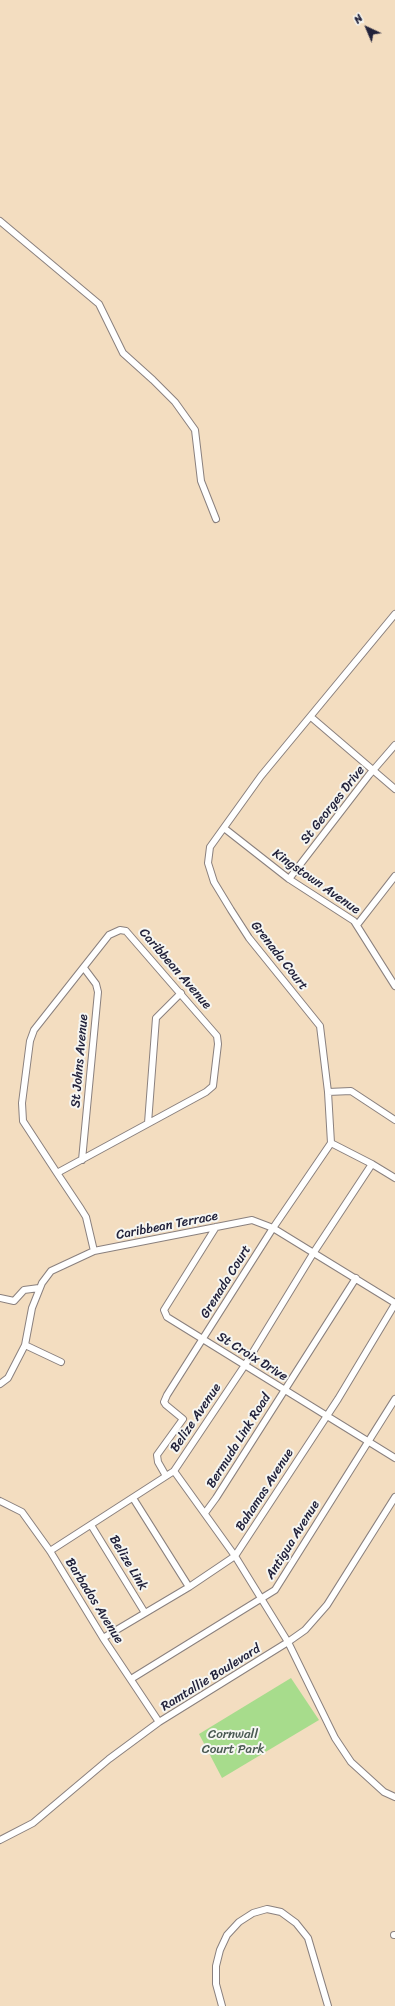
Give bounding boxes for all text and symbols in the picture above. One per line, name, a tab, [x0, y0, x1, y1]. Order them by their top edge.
north arrow	[347, 8, 387, 48]
text: N	[349, 10, 368, 28]
street label: St Georges Drive	[298, 763, 368, 847]
street label: Kingstown Avenue	[269, 846, 363, 918]
street label: Grenada Court	[247, 918, 311, 994]
street label: Caribbean Avenue	[136, 925, 214, 1013]
street label: St Johns Avenue	[68, 1014, 92, 1108]
street label: Caribbean Terrace	[115, 1208, 219, 1244]
street label: Grenada Court	[197, 1243, 255, 1321]
street label: St Croix Drive	[214, 1329, 290, 1385]
street label: Belize Avenue	[167, 1381, 225, 1455]
street label: Bermuda Link Road	[204, 1391, 274, 1491]
street label: Bahamas Avenue	[233, 1446, 297, 1534]
street label: Antigua Avenue	[263, 1498, 323, 1582]
street label: Belize Link	[105, 1533, 151, 1593]
street label: Barbados Avenue	[62, 1555, 126, 1647]
street label: Ramtallie Boulevard	[158, 1641, 264, 1715]
park label: Cornwall Court Park	[202, 1727, 264, 1758]

